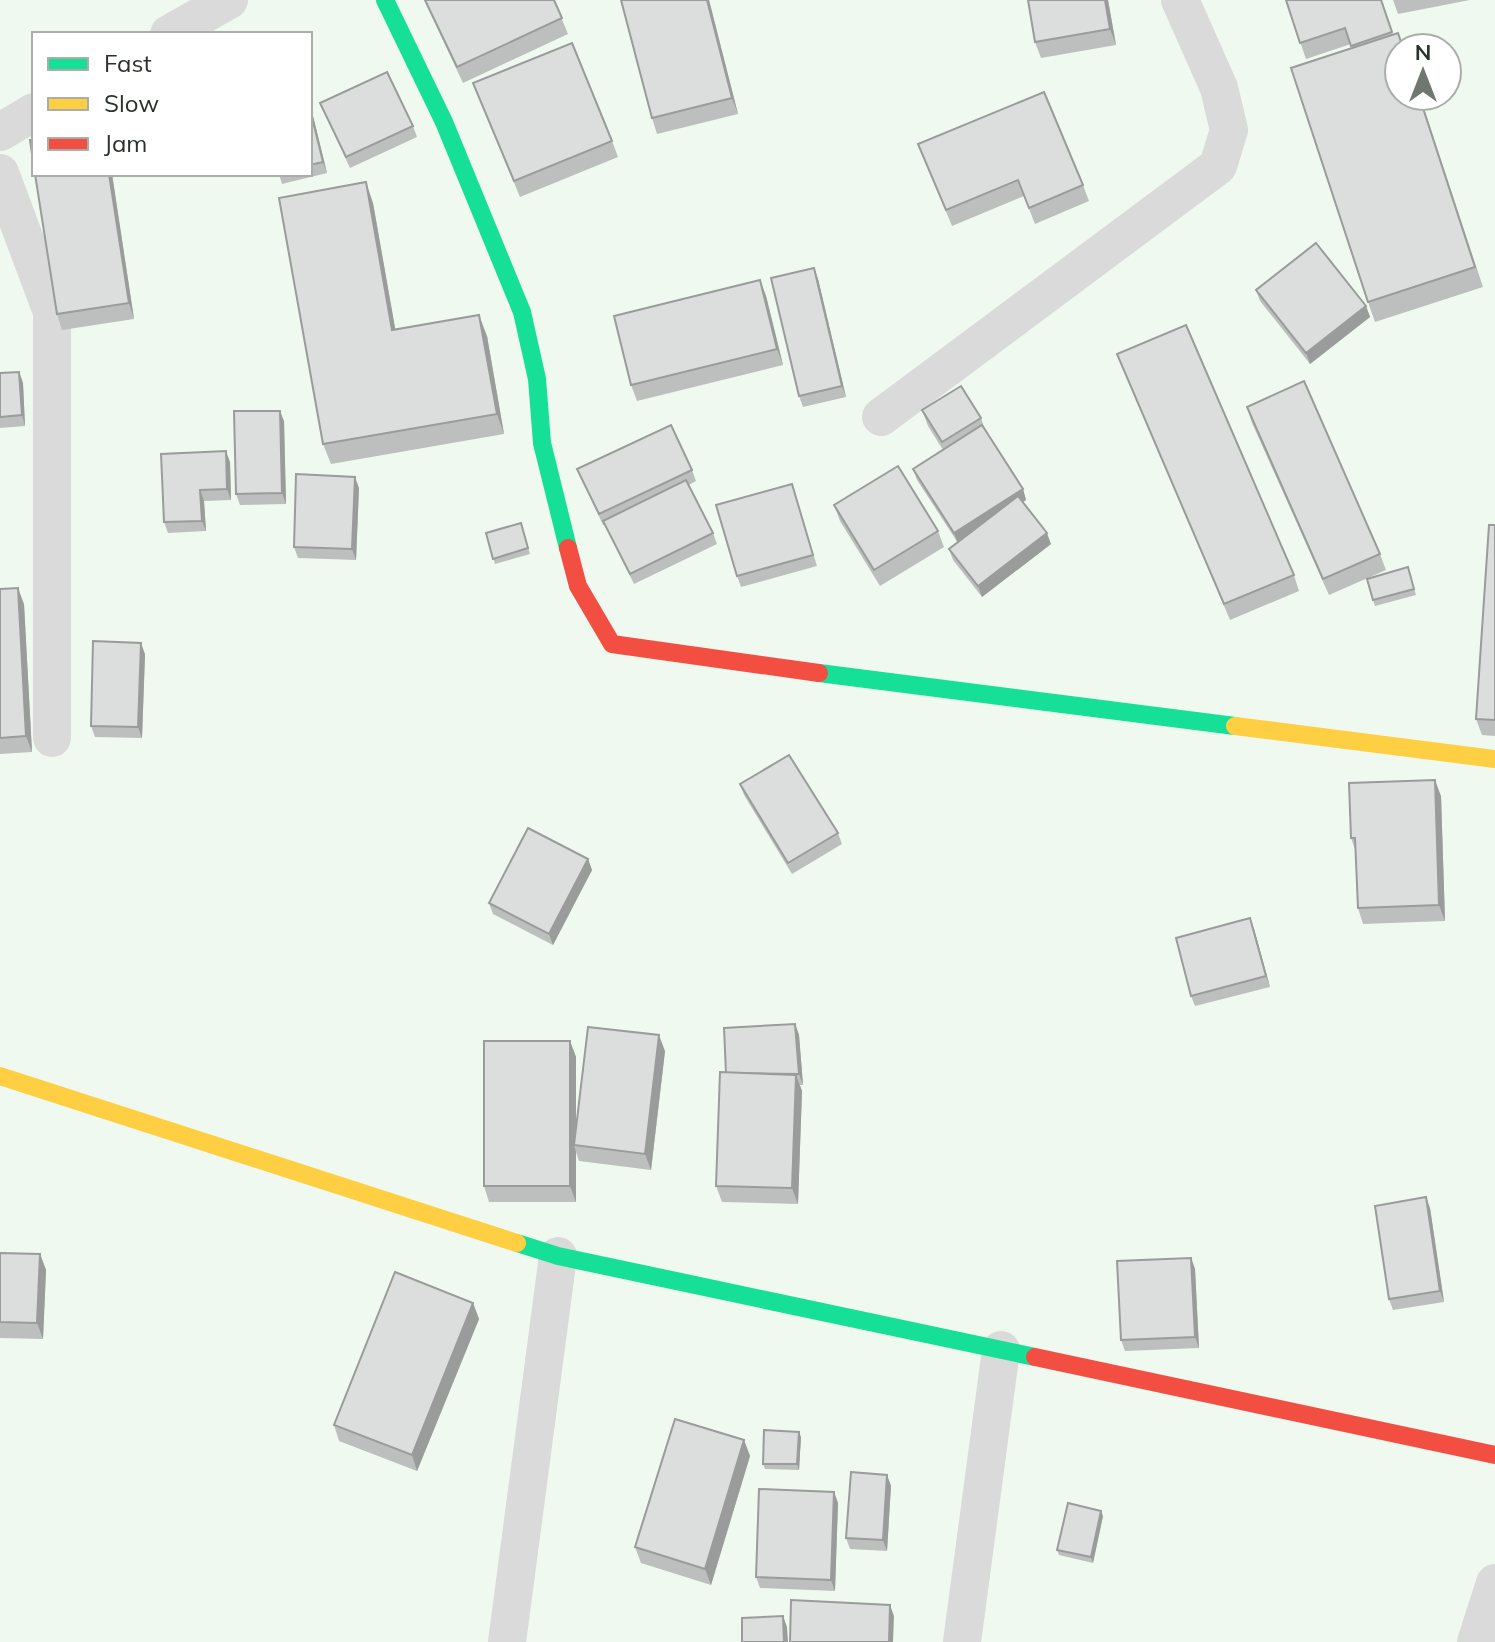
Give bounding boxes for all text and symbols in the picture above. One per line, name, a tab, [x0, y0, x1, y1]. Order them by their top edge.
legend	[32, 32, 312, 176]
north arrow	[1383, 32, 1463, 112]
text: N	[1415, 38, 1431, 66]
text: Fast	[104, 48, 152, 78]
text: Slow	[104, 88, 159, 118]
text: Jam	[104, 128, 147, 158]

